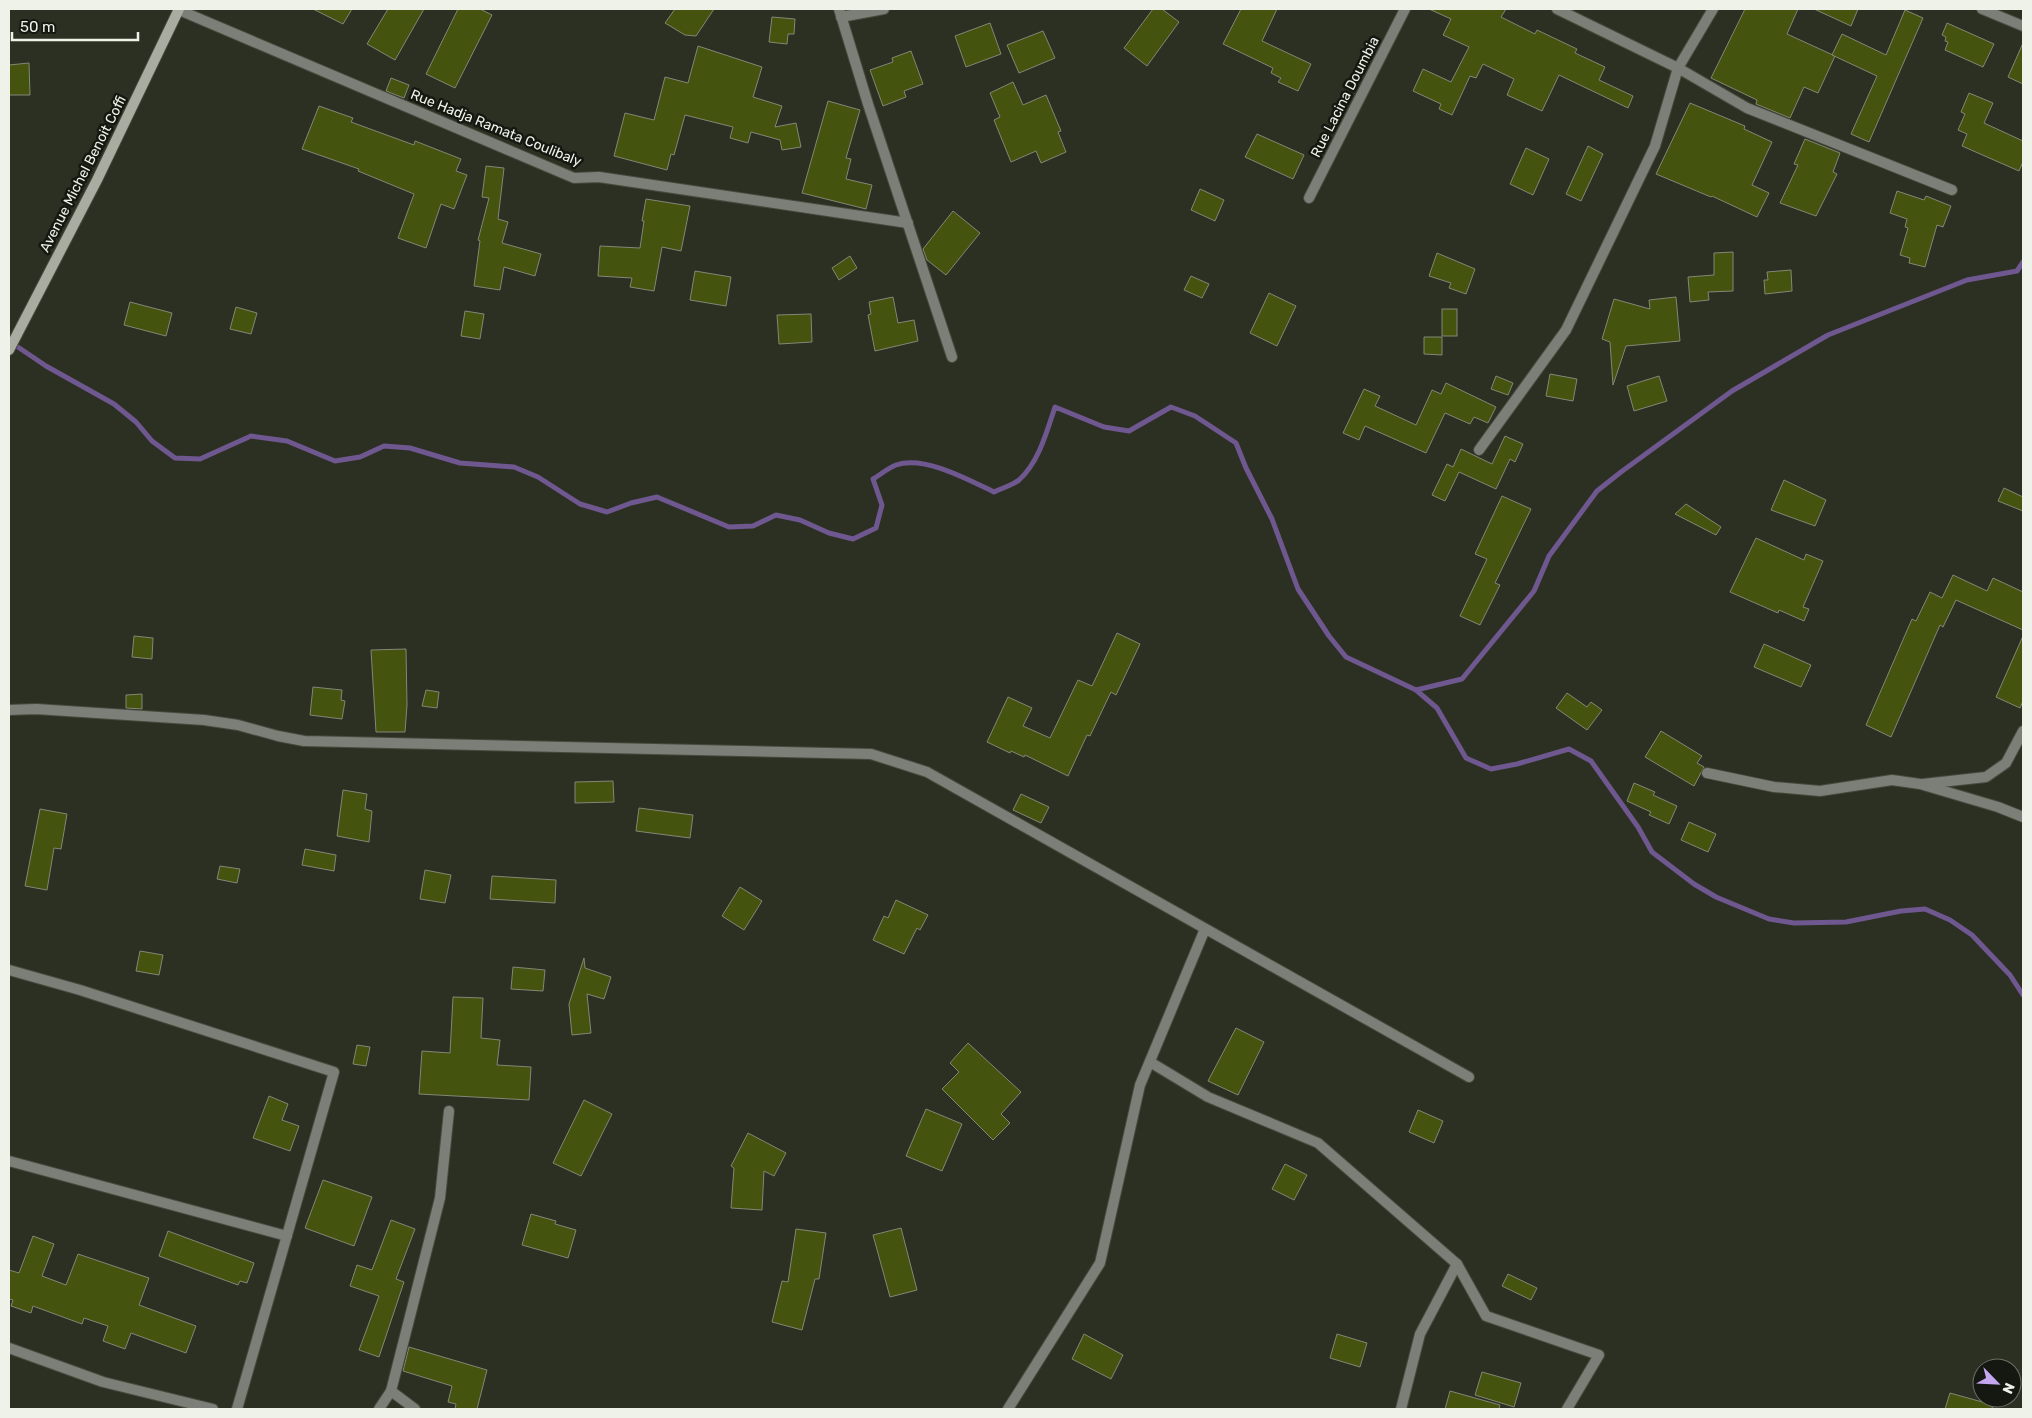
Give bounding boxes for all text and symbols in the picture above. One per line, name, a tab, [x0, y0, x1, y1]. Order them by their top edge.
scale bar	[12, 10, 139, 42]
text: 50 m	[20, 18, 55, 36]
street label: Rue Lacina Doumbia	[1307, 34, 1383, 160]
street label: Rue Hadja Ramata Coulibaly	[408, 86, 584, 170]
street label: Avenue Michel Benoit Coffi	[36, 93, 130, 255]
north arrow	[1972, 1358, 2022, 1408]
text: N	[1999, 1380, 2018, 1396]

